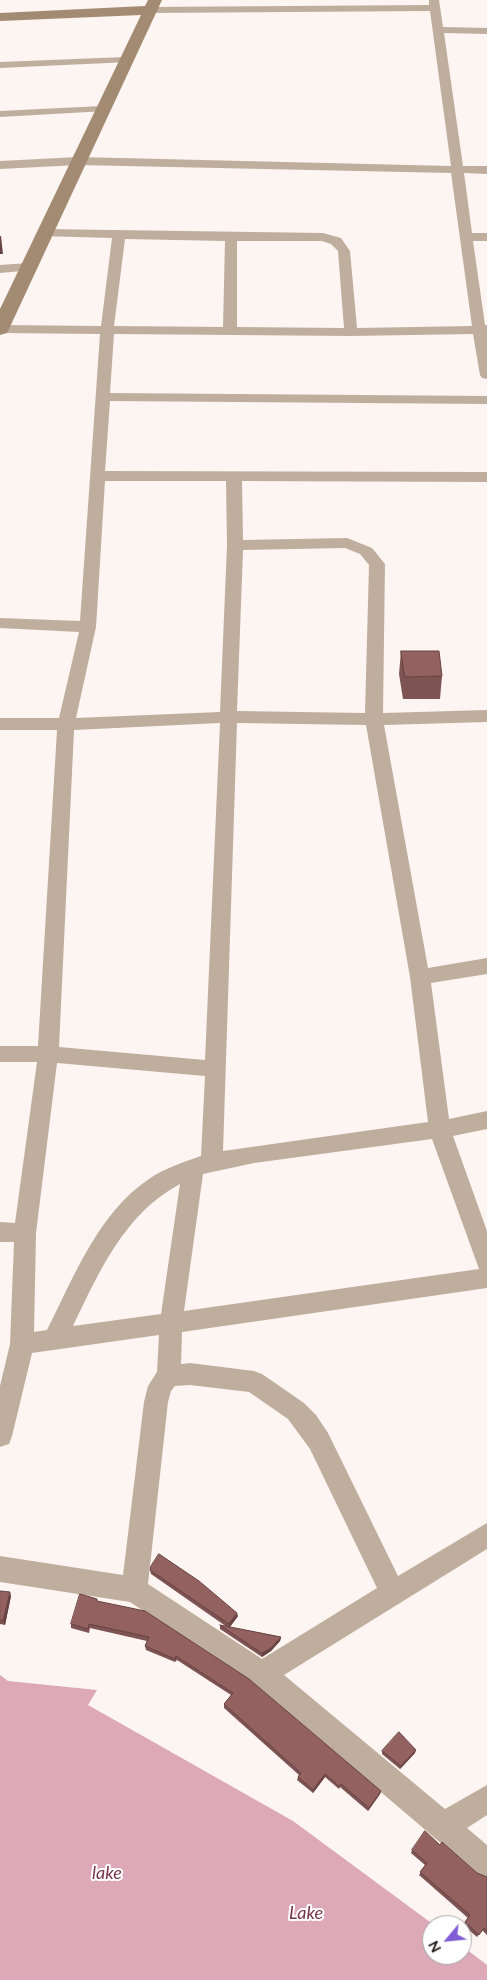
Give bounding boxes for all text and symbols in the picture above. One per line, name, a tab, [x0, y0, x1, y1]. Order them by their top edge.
water label: lake	[92, 1862, 122, 1884]
water label: Lake	[289, 1902, 323, 1924]
north arrow	[422, 1915, 472, 1965]
text: N	[424, 1938, 444, 1956]

